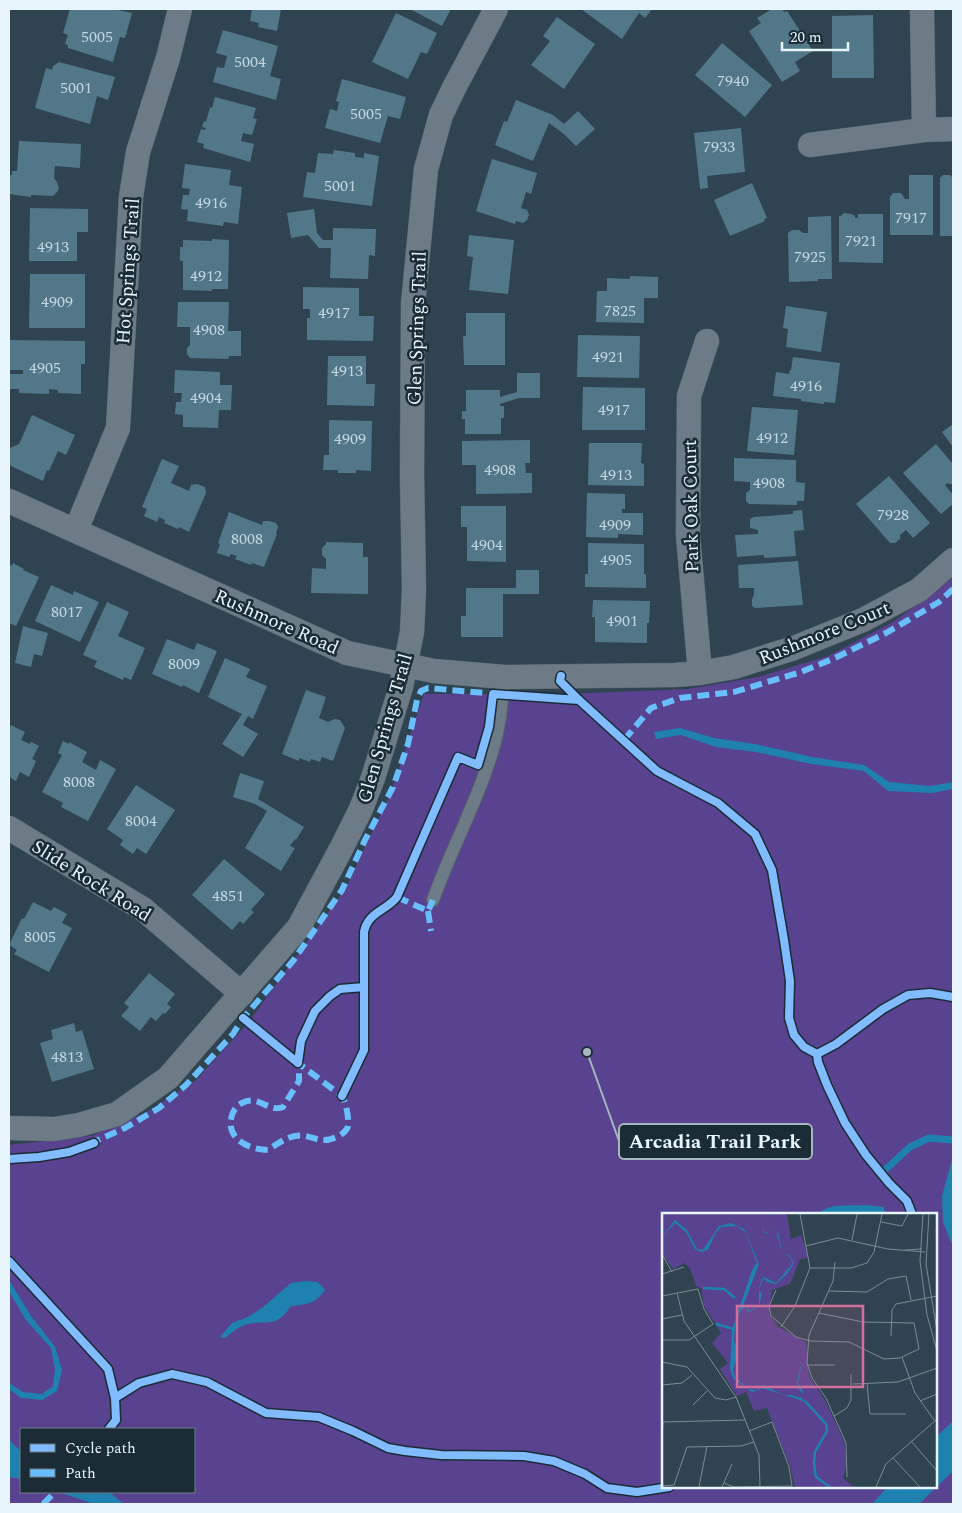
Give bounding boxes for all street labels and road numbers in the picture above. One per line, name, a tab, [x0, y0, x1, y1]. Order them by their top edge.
street label: Hot Springs Trail	[109, 197, 148, 345]
street label: Glen Springs Trail	[400, 250, 435, 406]
street label: Park Oak Court	[676, 439, 707, 573]
street label: Rushmore Road	[210, 582, 343, 663]
street label: Rushmore Court	[754, 594, 895, 673]
street label: Glen Springs Trail	[350, 650, 421, 807]
street label: Slide Rock Road	[26, 833, 157, 930]

